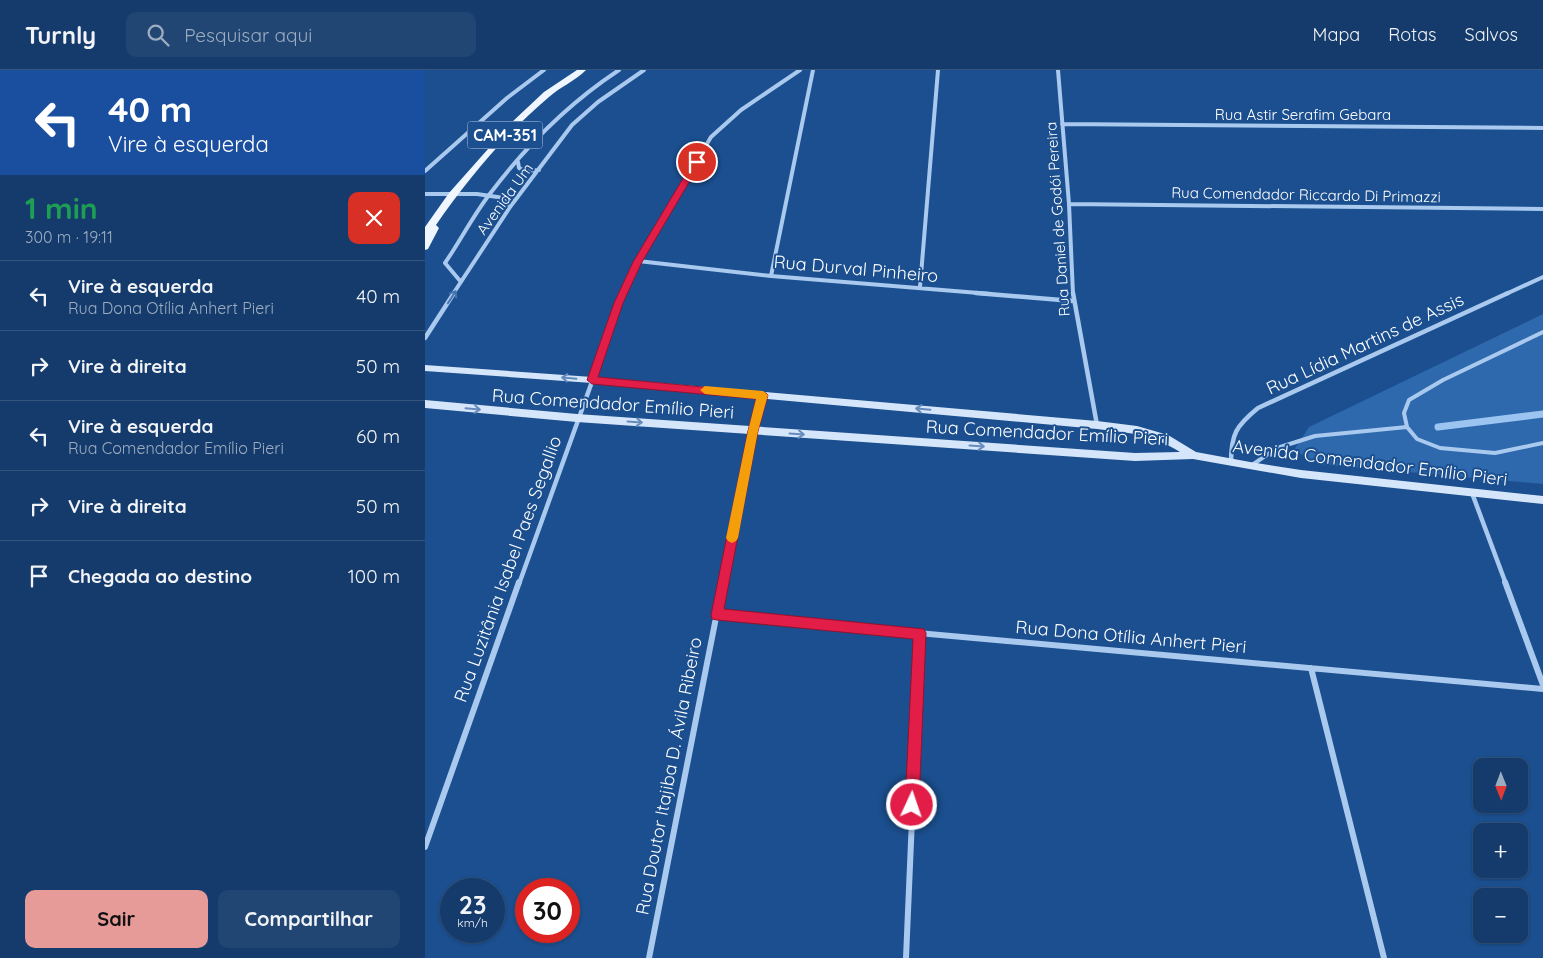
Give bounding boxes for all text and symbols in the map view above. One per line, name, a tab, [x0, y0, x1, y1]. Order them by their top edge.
search box	[126, 12, 476, 57]
text: Turnly	[25, 20, 96, 50]
icon: search	[144, 21, 172, 49]
text: Pesquisar aqui	[184, 23, 312, 47]
text: Mapa	[1313, 23, 1360, 46]
text: Rotas	[1388, 23, 1437, 46]
text: Salvos	[1465, 23, 1518, 46]
text: 40 m	[108, 87, 192, 131]
icon: left	[25, 90, 90, 155]
street label: Rua Astir Serafim Gebara	[1215, 105, 1391, 124]
street label: Rua Daniel de Godói Pereira	[1041, 121, 1074, 317]
road number: CAM-351	[467, 122, 543, 148]
text: Vire à esquerda	[108, 130, 269, 158]
pin	[676, 141, 718, 183]
icon: arrive	[683, 148, 711, 176]
street label: Avenida Um	[472, 159, 537, 238]
street label: Rua Comendador Riccardo Di Primazzi	[1171, 183, 1441, 206]
text: 1 min	[25, 189, 98, 227]
button: close	[348, 192, 400, 244]
text: 300 m · 19:11	[25, 227, 113, 247]
street label: Rua Durval Pinheiro	[773, 250, 939, 287]
text: Vire à esquerda	[68, 274, 213, 298]
icon: left	[25, 282, 53, 310]
text: 40 m	[356, 284, 400, 308]
street label: Rua Lídia Martins de Assis	[1262, 288, 1467, 399]
one-way arrow	[447, 291, 457, 305]
text: Rua Dona Otília Anhert Pieri	[68, 298, 274, 318]
icon: right	[25, 352, 53, 380]
text: Vire à direita	[68, 354, 187, 378]
text: 50 m	[356, 354, 400, 378]
one-way arrow	[562, 373, 578, 383]
street label: Rua Comendador Emílio Pieri	[491, 384, 735, 423]
one-way arrow	[465, 405, 481, 414]
one-way arrow	[915, 405, 931, 414]
text: Vire à esquerda	[68, 414, 213, 438]
street label: Rua Comendador Emílio Pieri	[925, 415, 1169, 450]
one-way arrow	[627, 418, 643, 427]
icon: left	[25, 422, 53, 450]
text: 60 m	[356, 424, 400, 448]
one-way arrow	[789, 429, 805, 439]
street label: Rua Luzitânia Isabel Paes Segallio	[449, 433, 567, 705]
street label: Avenida Comendador Emílio Pieri	[1231, 434, 1509, 491]
text: Rua Comendador Emílio Pieri	[68, 438, 284, 458]
one-way arrow	[969, 442, 985, 451]
icon: right	[25, 492, 53, 520]
text: Vire à direita	[68, 494, 187, 518]
text: 50 m	[356, 494, 400, 518]
icon: arrive	[25, 562, 53, 590]
text: Chegada ao destino	[68, 564, 252, 588]
text: 100 m	[348, 564, 400, 588]
street label: Rua Dona Otília Anhert Pieri	[1015, 615, 1247, 658]
street label: Rua Doutor Itajiba D. Ávila Ribeiro	[630, 635, 707, 917]
north arrow	[1473, 758, 1527, 812]
map controls	[1473, 758, 1528, 943]
position arrow	[885, 778, 937, 830]
button: +	[1473, 823, 1528, 878]
speed limit sign: 30	[515, 878, 580, 943]
button: −	[1473, 888, 1528, 943]
text: 23	[459, 889, 486, 920]
button: Sair	[25, 890, 208, 948]
button: Compartilhar	[218, 890, 400, 948]
text: km/h	[457, 915, 488, 930]

